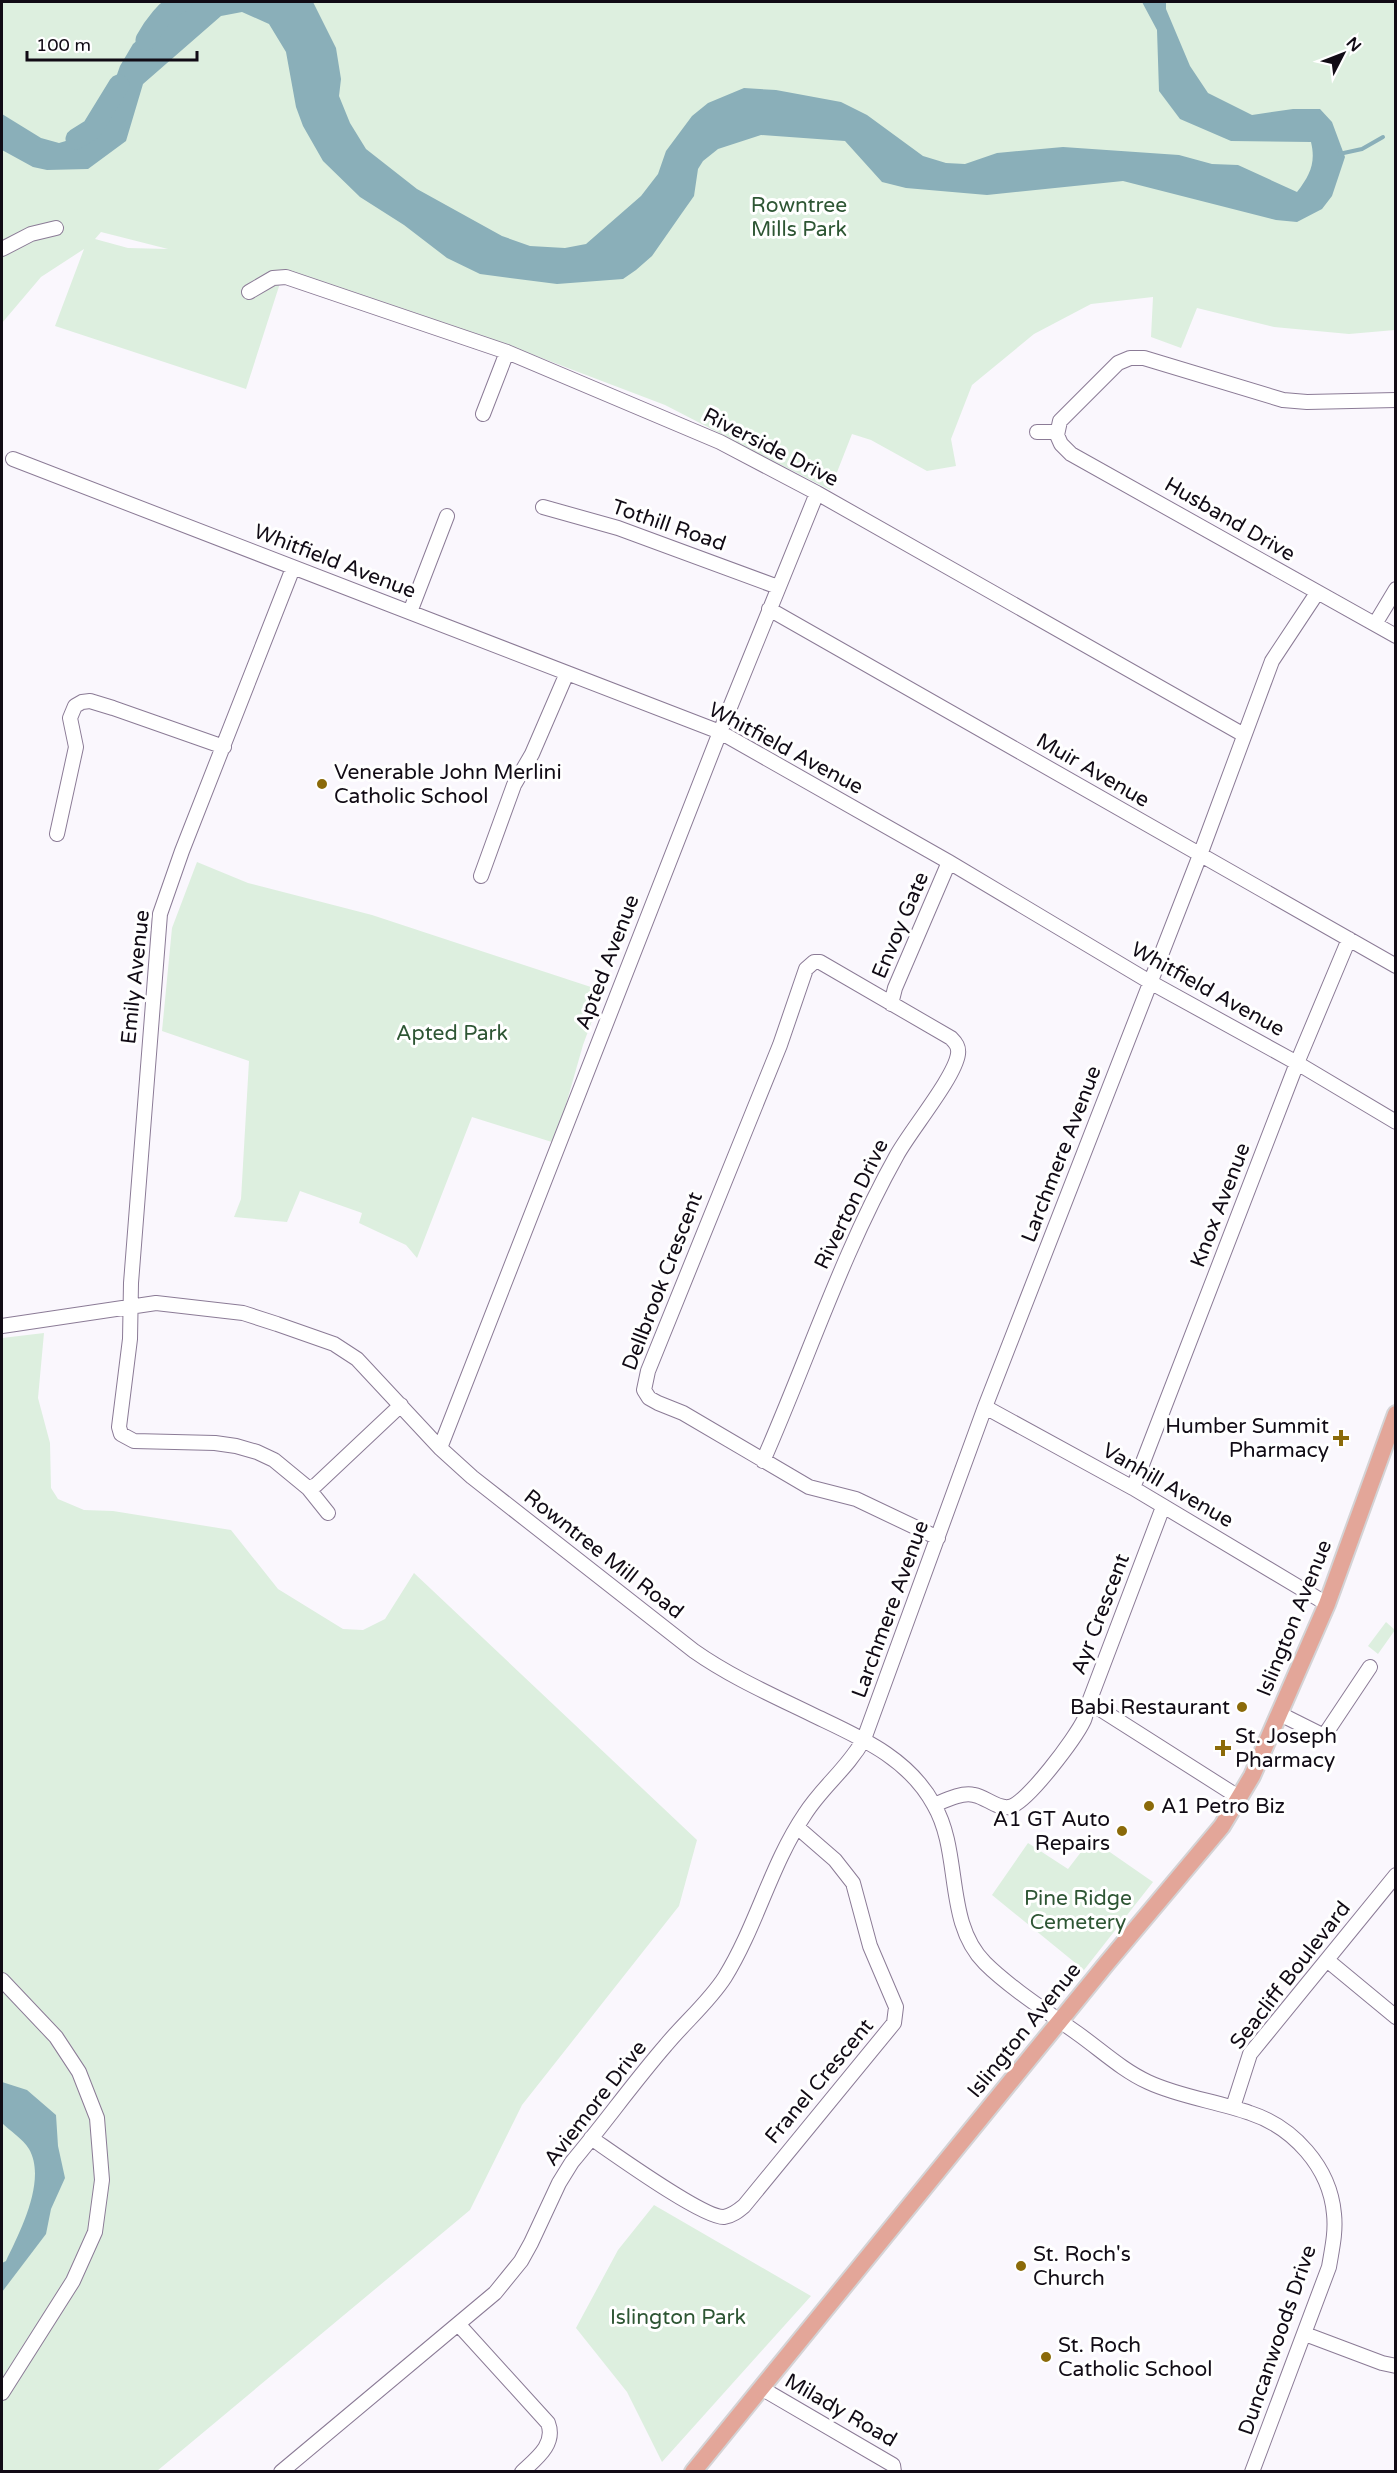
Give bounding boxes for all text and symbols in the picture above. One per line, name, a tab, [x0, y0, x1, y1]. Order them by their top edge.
scale bar	[27, 24, 196, 62]
north arrow	[1313, 24, 1373, 84]
text: N	[1342, 33, 1365, 56]
text: 100 m	[36, 34, 91, 56]
park label: Rowntree Mills Park	[751, 193, 847, 242]
street label: Riverside Drive	[699, 403, 843, 492]
street label: Husband Drive	[1160, 472, 1300, 567]
street label: Tothill Road	[609, 494, 729, 557]
street label: Whitfield Avenue	[250, 519, 420, 604]
street label: Whitfield Avenue	[704, 697, 868, 800]
street label: Muir Avenue	[1032, 728, 1154, 813]
place label: Venerable John Merlini Catholic School	[334, 760, 562, 809]
marker: Venerable John Merlini Catholic School	[315, 777, 329, 791]
street label: Envoy Gate	[867, 868, 934, 982]
street label: Apted Avenue	[570, 891, 645, 1033]
street label: Emily Avenue	[116, 909, 155, 1045]
street label: Whitfield Avenue	[1127, 937, 1289, 1042]
park label: Apted Park	[396, 1021, 508, 1046]
street label: Larchmere Avenue	[1016, 1062, 1107, 1246]
street label: Riverton Drive	[809, 1135, 894, 1273]
street label: Knox Avenue	[1185, 1139, 1256, 1271]
street label: Dellbrook Crescent	[617, 1189, 708, 1374]
place label: Humber Summit Pharmacy	[1165, 1414, 1329, 1463]
marker: Humber Summit Pharmacy	[1334, 1431, 1348, 1445]
street label: Vanhill Avenue	[1098, 1438, 1238, 1533]
street label: Rowntree Mill Road	[519, 1484, 689, 1624]
street label: Larchmere Avenue	[847, 1517, 934, 1701]
street label: Islington Avenue	[1252, 1536, 1337, 1700]
street label: Ayr Crescent	[1066, 1550, 1135, 1678]
place label: Babi Restaurant	[1070, 1695, 1230, 1720]
marker: Babi Restaurant	[1235, 1700, 1249, 1714]
place label: St. Joseph Pharmacy	[1235, 1724, 1337, 1773]
marker: St. Joseph Pharmacy	[1216, 1741, 1230, 1755]
place label: A1 Petro Biz	[1161, 1794, 1285, 1819]
marker: A1 Petro Biz	[1142, 1799, 1156, 1813]
place label: A1 GT Auto Repairs	[993, 1807, 1110, 1856]
marker: A1 GT Auto Repairs	[1115, 1824, 1129, 1838]
park label: Pine Ridge Cemetery	[1024, 1886, 1132, 1935]
street label: Seacliff Boulevard	[1225, 1896, 1356, 2054]
street label: Islington Avenue	[962, 1958, 1087, 2103]
street label: Franel Crescent	[760, 2014, 879, 2149]
street label: Aviemore Drive	[539, 2036, 652, 2171]
place label: St. Roch's Church	[1033, 2242, 1131, 2291]
street label: Duncanwoods Drive	[1233, 2242, 1322, 2438]
marker: St. Roch's Church	[1014, 2259, 1028, 2273]
park label: Islington Park	[610, 2305, 746, 2330]
place label: St. Roch Catholic School	[1058, 2333, 1213, 2382]
marker: St. Roch Catholic School	[1039, 2350, 1053, 2364]
street label: Milady Road	[780, 2368, 901, 2453]

